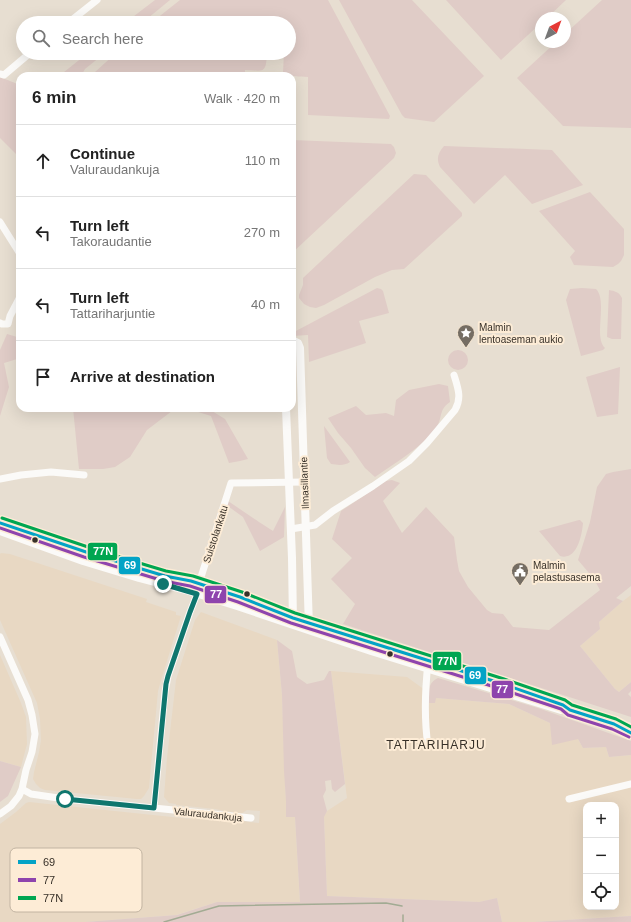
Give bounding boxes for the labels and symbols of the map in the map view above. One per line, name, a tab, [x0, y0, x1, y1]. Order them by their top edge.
north arrow	[535, 12, 571, 48]
place label: Malmin lentoaseman aukio	[479, 322, 563, 345]
place icon: Malmin lentoaseman aukio	[456, 323, 476, 348]
street label: Ilmasillantie	[298, 456, 311, 509]
street label: Suistolankatu	[201, 504, 230, 564]
unlabelled marker	[30, 535, 40, 545]
line badge: 77N	[87, 542, 118, 561]
text: 77N	[93, 545, 113, 557]
line badge: 69	[118, 556, 141, 575]
text: 69	[124, 559, 136, 571]
place label: Malmin pelastusasema	[533, 560, 601, 583]
public building icon: Malmin pelastusasema	[510, 561, 530, 586]
route end	[154, 575, 172, 593]
line badge: 77	[204, 585, 227, 604]
text: 77	[210, 588, 222, 600]
unlabelled marker	[242, 589, 252, 599]
unlabelled marker	[385, 649, 395, 659]
line badge: 77N	[432, 651, 462, 671]
text: 77N	[437, 655, 457, 667]
line badge: 69	[464, 666, 487, 685]
text: 69	[469, 669, 481, 681]
line badge: 77	[491, 680, 514, 699]
text: 77	[496, 683, 508, 695]
district label: TATTARIHARJU	[386, 738, 486, 752]
route start	[56, 790, 74, 808]
street label: Valuraudankuja	[173, 805, 243, 824]
legend	[10, 848, 142, 912]
text: 69	[43, 856, 55, 868]
text: 77	[43, 874, 55, 886]
text: 77N	[43, 892, 63, 904]

